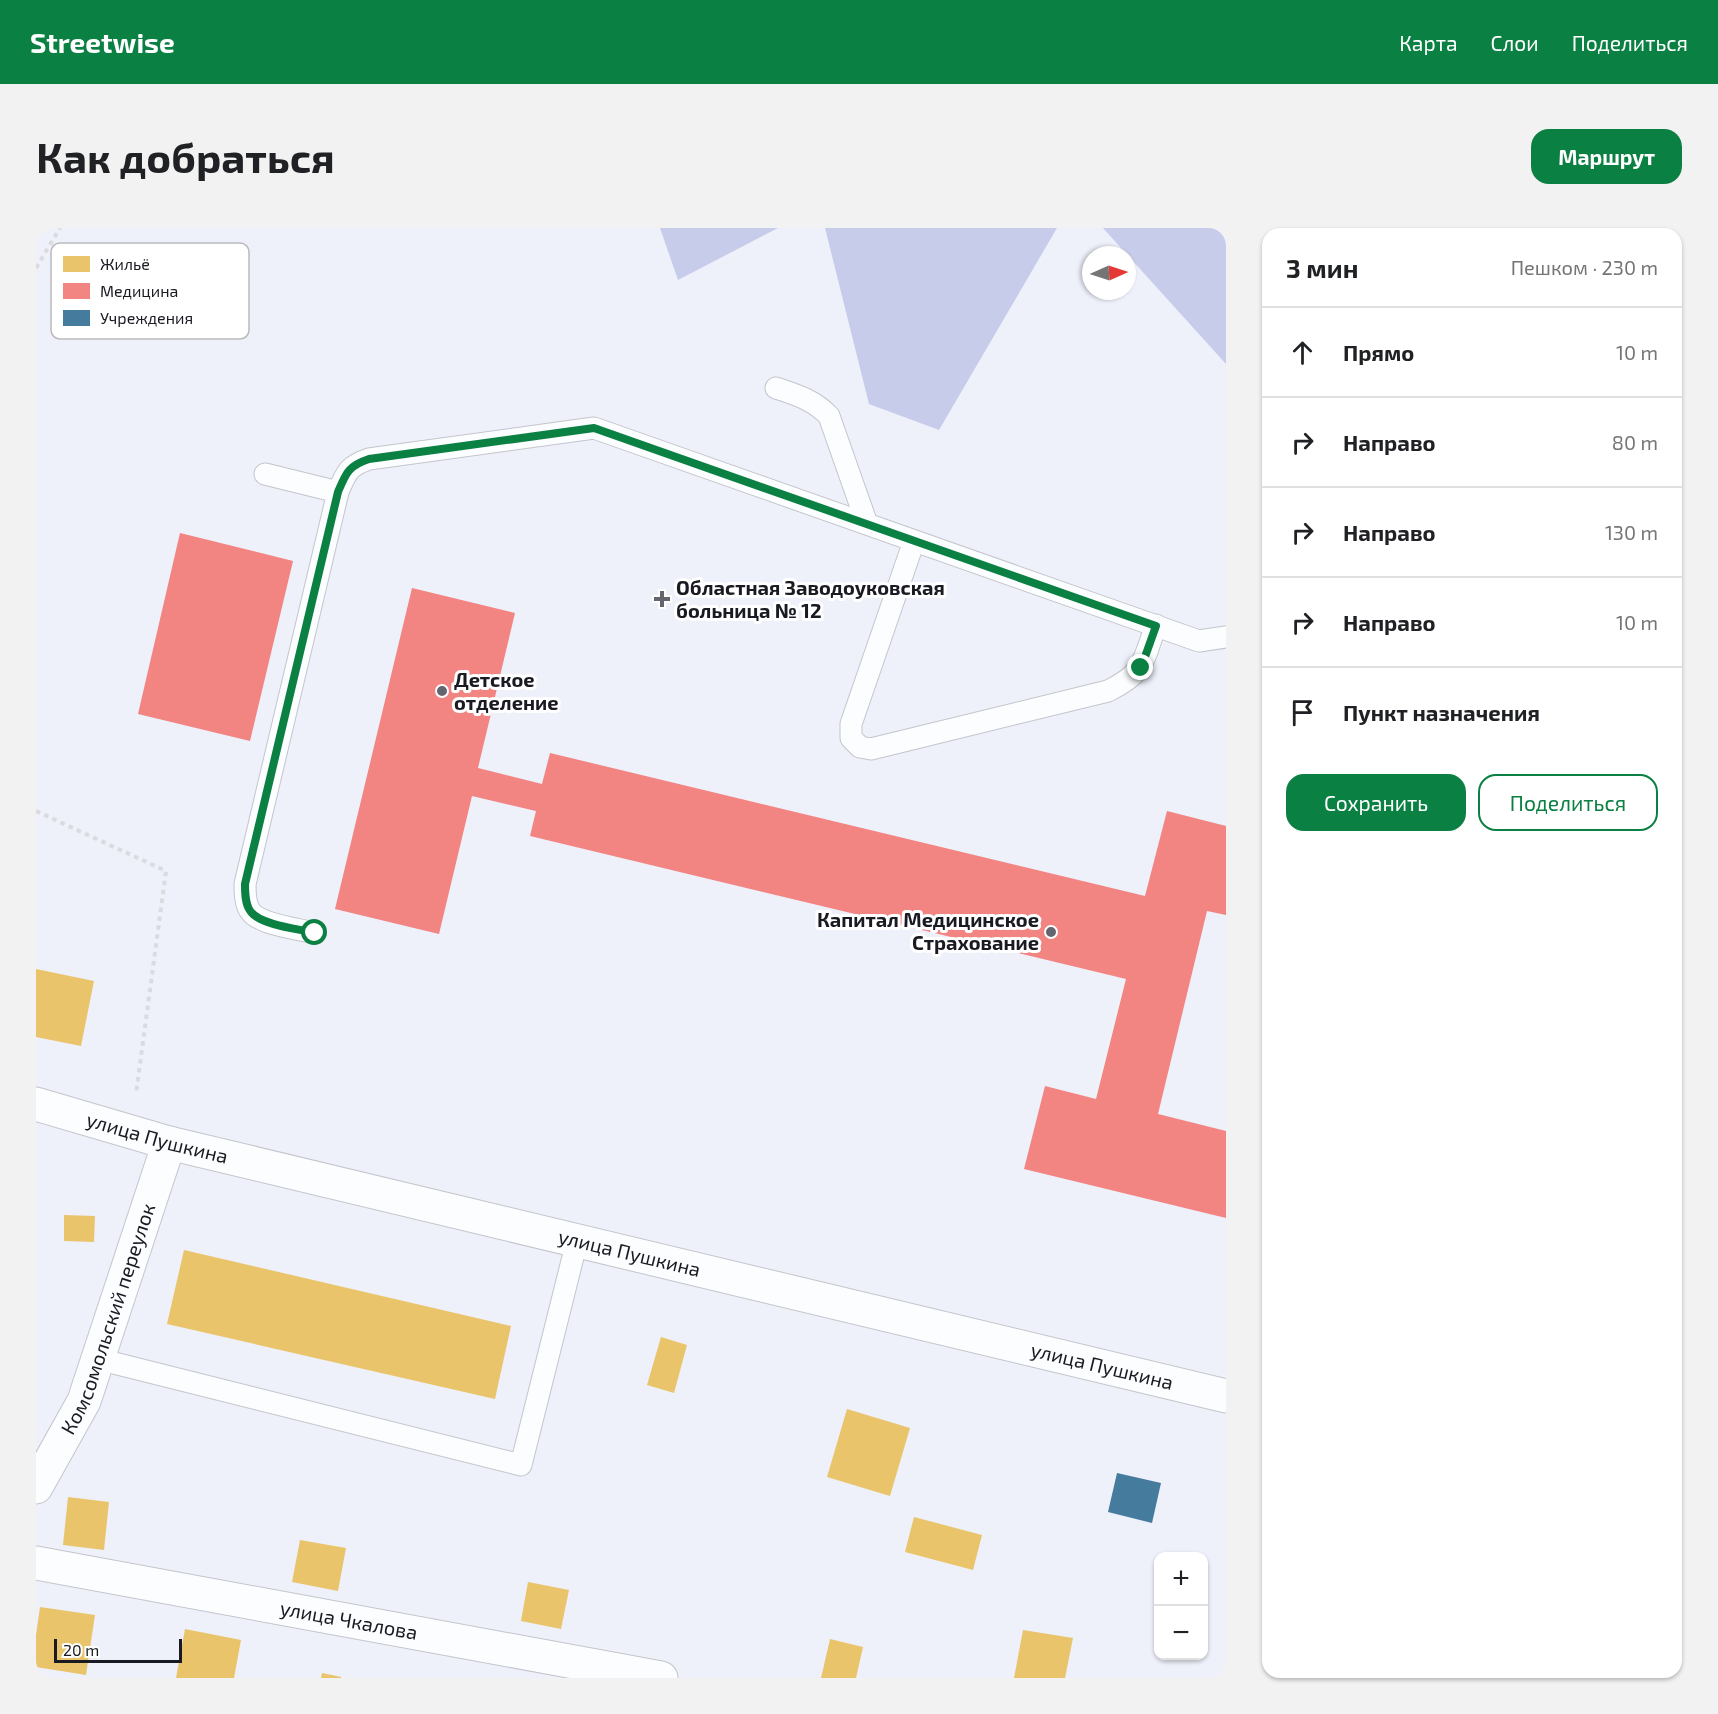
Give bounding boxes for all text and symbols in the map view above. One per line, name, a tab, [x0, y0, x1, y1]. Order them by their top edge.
text: Streetwise	[30, 25, 175, 59]
text: Карта	[1399, 30, 1458, 55]
text: Слои	[1491, 30, 1539, 55]
text: Поделиться	[1572, 30, 1688, 55]
button: Маршрут	[1531, 129, 1682, 184]
text: Как добраться	[36, 131, 335, 181]
legend	[51, 243, 249, 339]
north arrow	[1082, 246, 1136, 300]
text: 3 мин	[1286, 252, 1358, 283]
text: Жильё	[100, 254, 150, 273]
text: Пешком · 230 m	[1511, 255, 1658, 279]
text: Медицина	[100, 281, 178, 300]
text: Учреждения	[100, 308, 193, 327]
icon: ahead	[1286, 336, 1319, 369]
text: Прямо	[1343, 339, 1414, 365]
text: 10 m	[1616, 340, 1658, 364]
icon: right	[1286, 426, 1319, 459]
text: Направо	[1343, 429, 1436, 455]
text: 80 m	[1612, 430, 1658, 454]
icon: right	[1286, 516, 1319, 549]
text: Направо	[1343, 519, 1436, 545]
text: 130 m	[1605, 520, 1658, 544]
place label: Областная Заводоуковская больница № 12	[676, 575, 945, 622]
marker: Областная Заводоуковская больница № 12	[653, 590, 671, 608]
icon: right	[1286, 606, 1319, 639]
text: Направо	[1343, 609, 1436, 635]
text: 10 m	[1616, 610, 1658, 634]
route end	[1127, 654, 1153, 680]
place label: Детское отделение	[454, 667, 559, 714]
marker: Детское отделение	[435, 684, 449, 698]
icon: arrive	[1286, 696, 1319, 729]
text: Пункт назначения	[1343, 699, 1540, 725]
button: Сохранить	[1286, 774, 1466, 831]
button: Поделиться	[1478, 774, 1658, 831]
place label: Капитал Медицинское Страхование	[817, 907, 1039, 954]
route start	[301, 919, 327, 945]
marker: Капитал Медицинское Страхование	[1044, 925, 1058, 939]
street label: улица Пушкина	[84, 1106, 231, 1168]
street label: Комсомольский переулок	[55, 1200, 159, 1438]
street label: улица Пушкина	[556, 1224, 703, 1281]
street label: улица Пушкина	[1028, 1337, 1176, 1394]
map controls	[1154, 1552, 1208, 1660]
button: +	[1154, 1552, 1208, 1606]
street label: улица Чкалова	[278, 1595, 420, 1644]
button: −	[1154, 1606, 1208, 1660]
scale bar	[54, 1636, 182, 1664]
text: 20 m	[63, 1640, 99, 1659]

